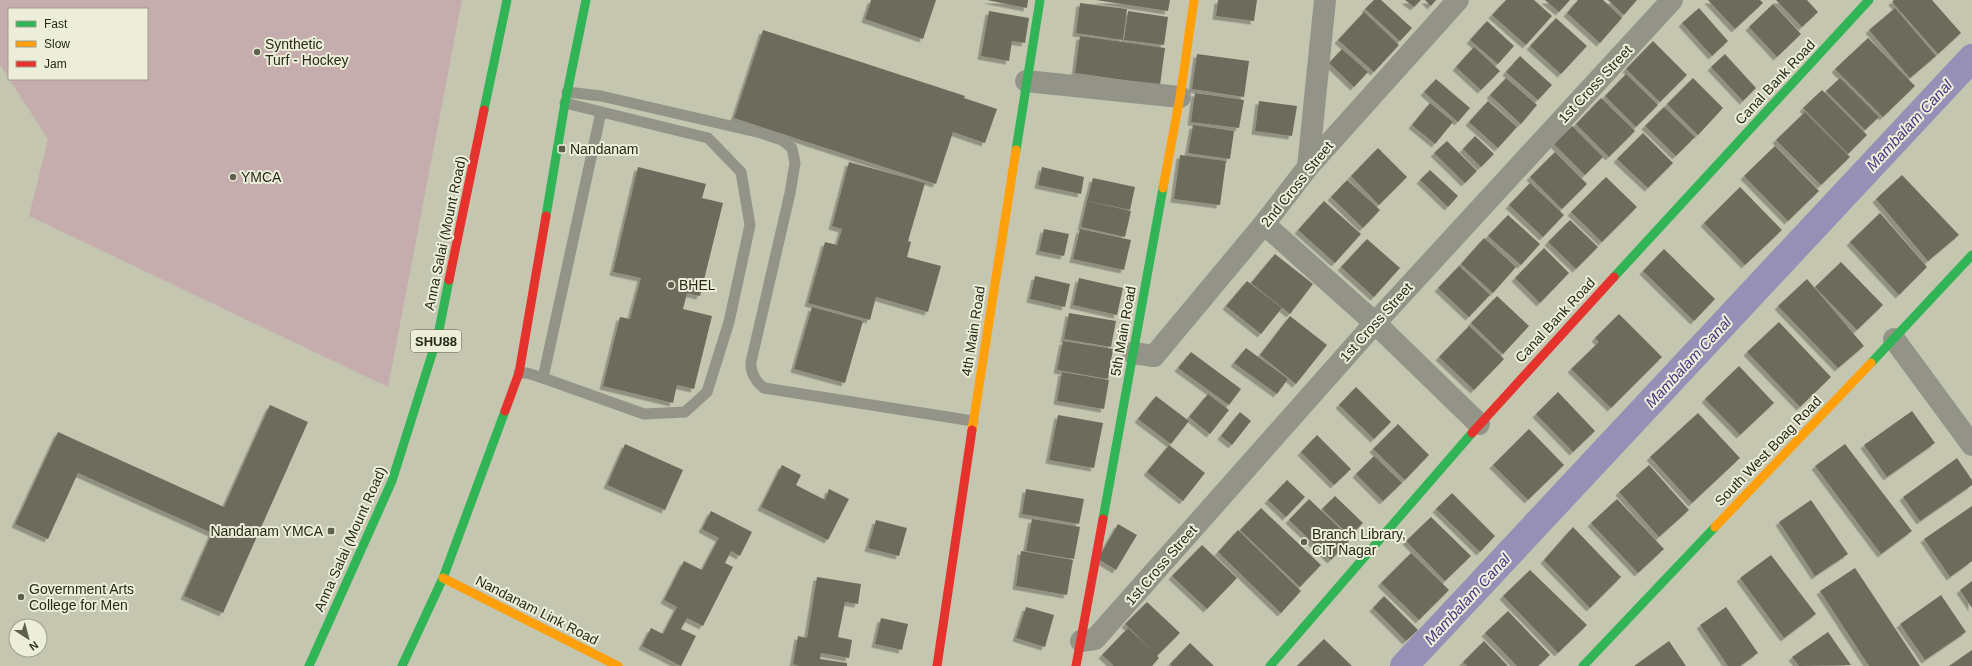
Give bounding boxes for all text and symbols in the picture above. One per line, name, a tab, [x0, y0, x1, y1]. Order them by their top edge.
legend	[8, 8, 148, 80]
text: Fast	[44, 17, 68, 31]
place label: Synthetic Turf - Hockey	[265, 36, 349, 68]
street label: Canal Bank Road	[1732, 36, 1818, 128]
text: Slow	[44, 37, 70, 51]
street label: 1st Cross Street	[1555, 42, 1635, 126]
marker: Synthetic Turf - Hockey	[252, 47, 262, 57]
text: Jam	[44, 57, 67, 71]
water label: Mambalam Canal	[1863, 76, 1956, 174]
street label: 2nd Cross Street	[1258, 138, 1336, 230]
place label: Nandanam	[570, 141, 639, 157]
marker: Nandanam	[557, 144, 567, 154]
street label: Anna Salai (Mount Road)	[421, 154, 469, 312]
place label: YMCA	[241, 169, 282, 185]
marker: YMCA	[228, 172, 238, 182]
street label: Canal Bank Road	[1512, 274, 1598, 366]
place label: BHEL	[679, 277, 716, 293]
street label: 1st Cross Street	[1336, 279, 1416, 365]
marker: BHEL	[666, 280, 676, 290]
street label: 4th Main Road	[958, 285, 988, 377]
street label: 5th Main Road	[1107, 285, 1139, 377]
water label: Mambalam Canal	[1642, 313, 1735, 411]
road number: SHU88	[411, 330, 461, 352]
street label: South West Boag Road	[1712, 393, 1824, 509]
street label: Anna Salai (Mount Road)	[311, 464, 389, 614]
street label: 1st Cross Street	[1122, 522, 1200, 608]
place label: Nandanam YMCA	[210, 523, 324, 539]
marker: Nandanam YMCA	[326, 526, 336, 536]
place label: Branch Library, CIT Nagar	[1312, 526, 1406, 558]
marker: Branch Library, CIT Nagar	[1299, 537, 1309, 547]
water label: Mambalam Canal	[1421, 550, 1514, 648]
street label: Nandanam Link Road	[473, 572, 601, 648]
place label: Government Arts College for Men	[29, 581, 134, 613]
marker: Government Arts College for Men	[16, 592, 26, 602]
north arrow	[8, 618, 48, 658]
text: N	[27, 639, 41, 653]

